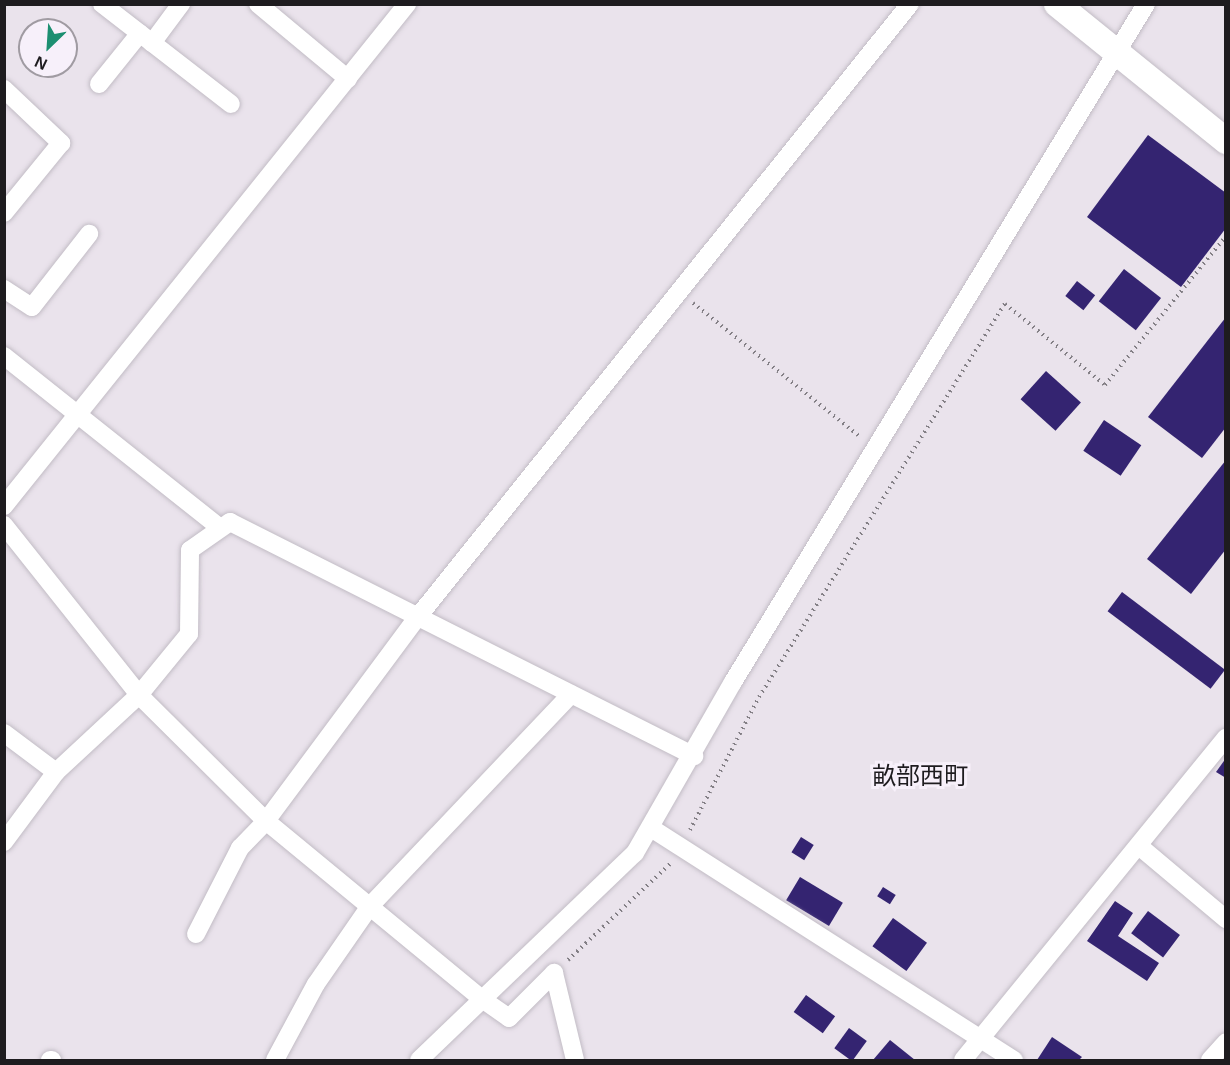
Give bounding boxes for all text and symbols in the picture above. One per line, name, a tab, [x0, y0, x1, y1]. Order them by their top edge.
north arrow	[18, 18, 78, 78]
text: N	[32, 53, 50, 73]
district label: 畝部西町	[872, 762, 968, 790]

